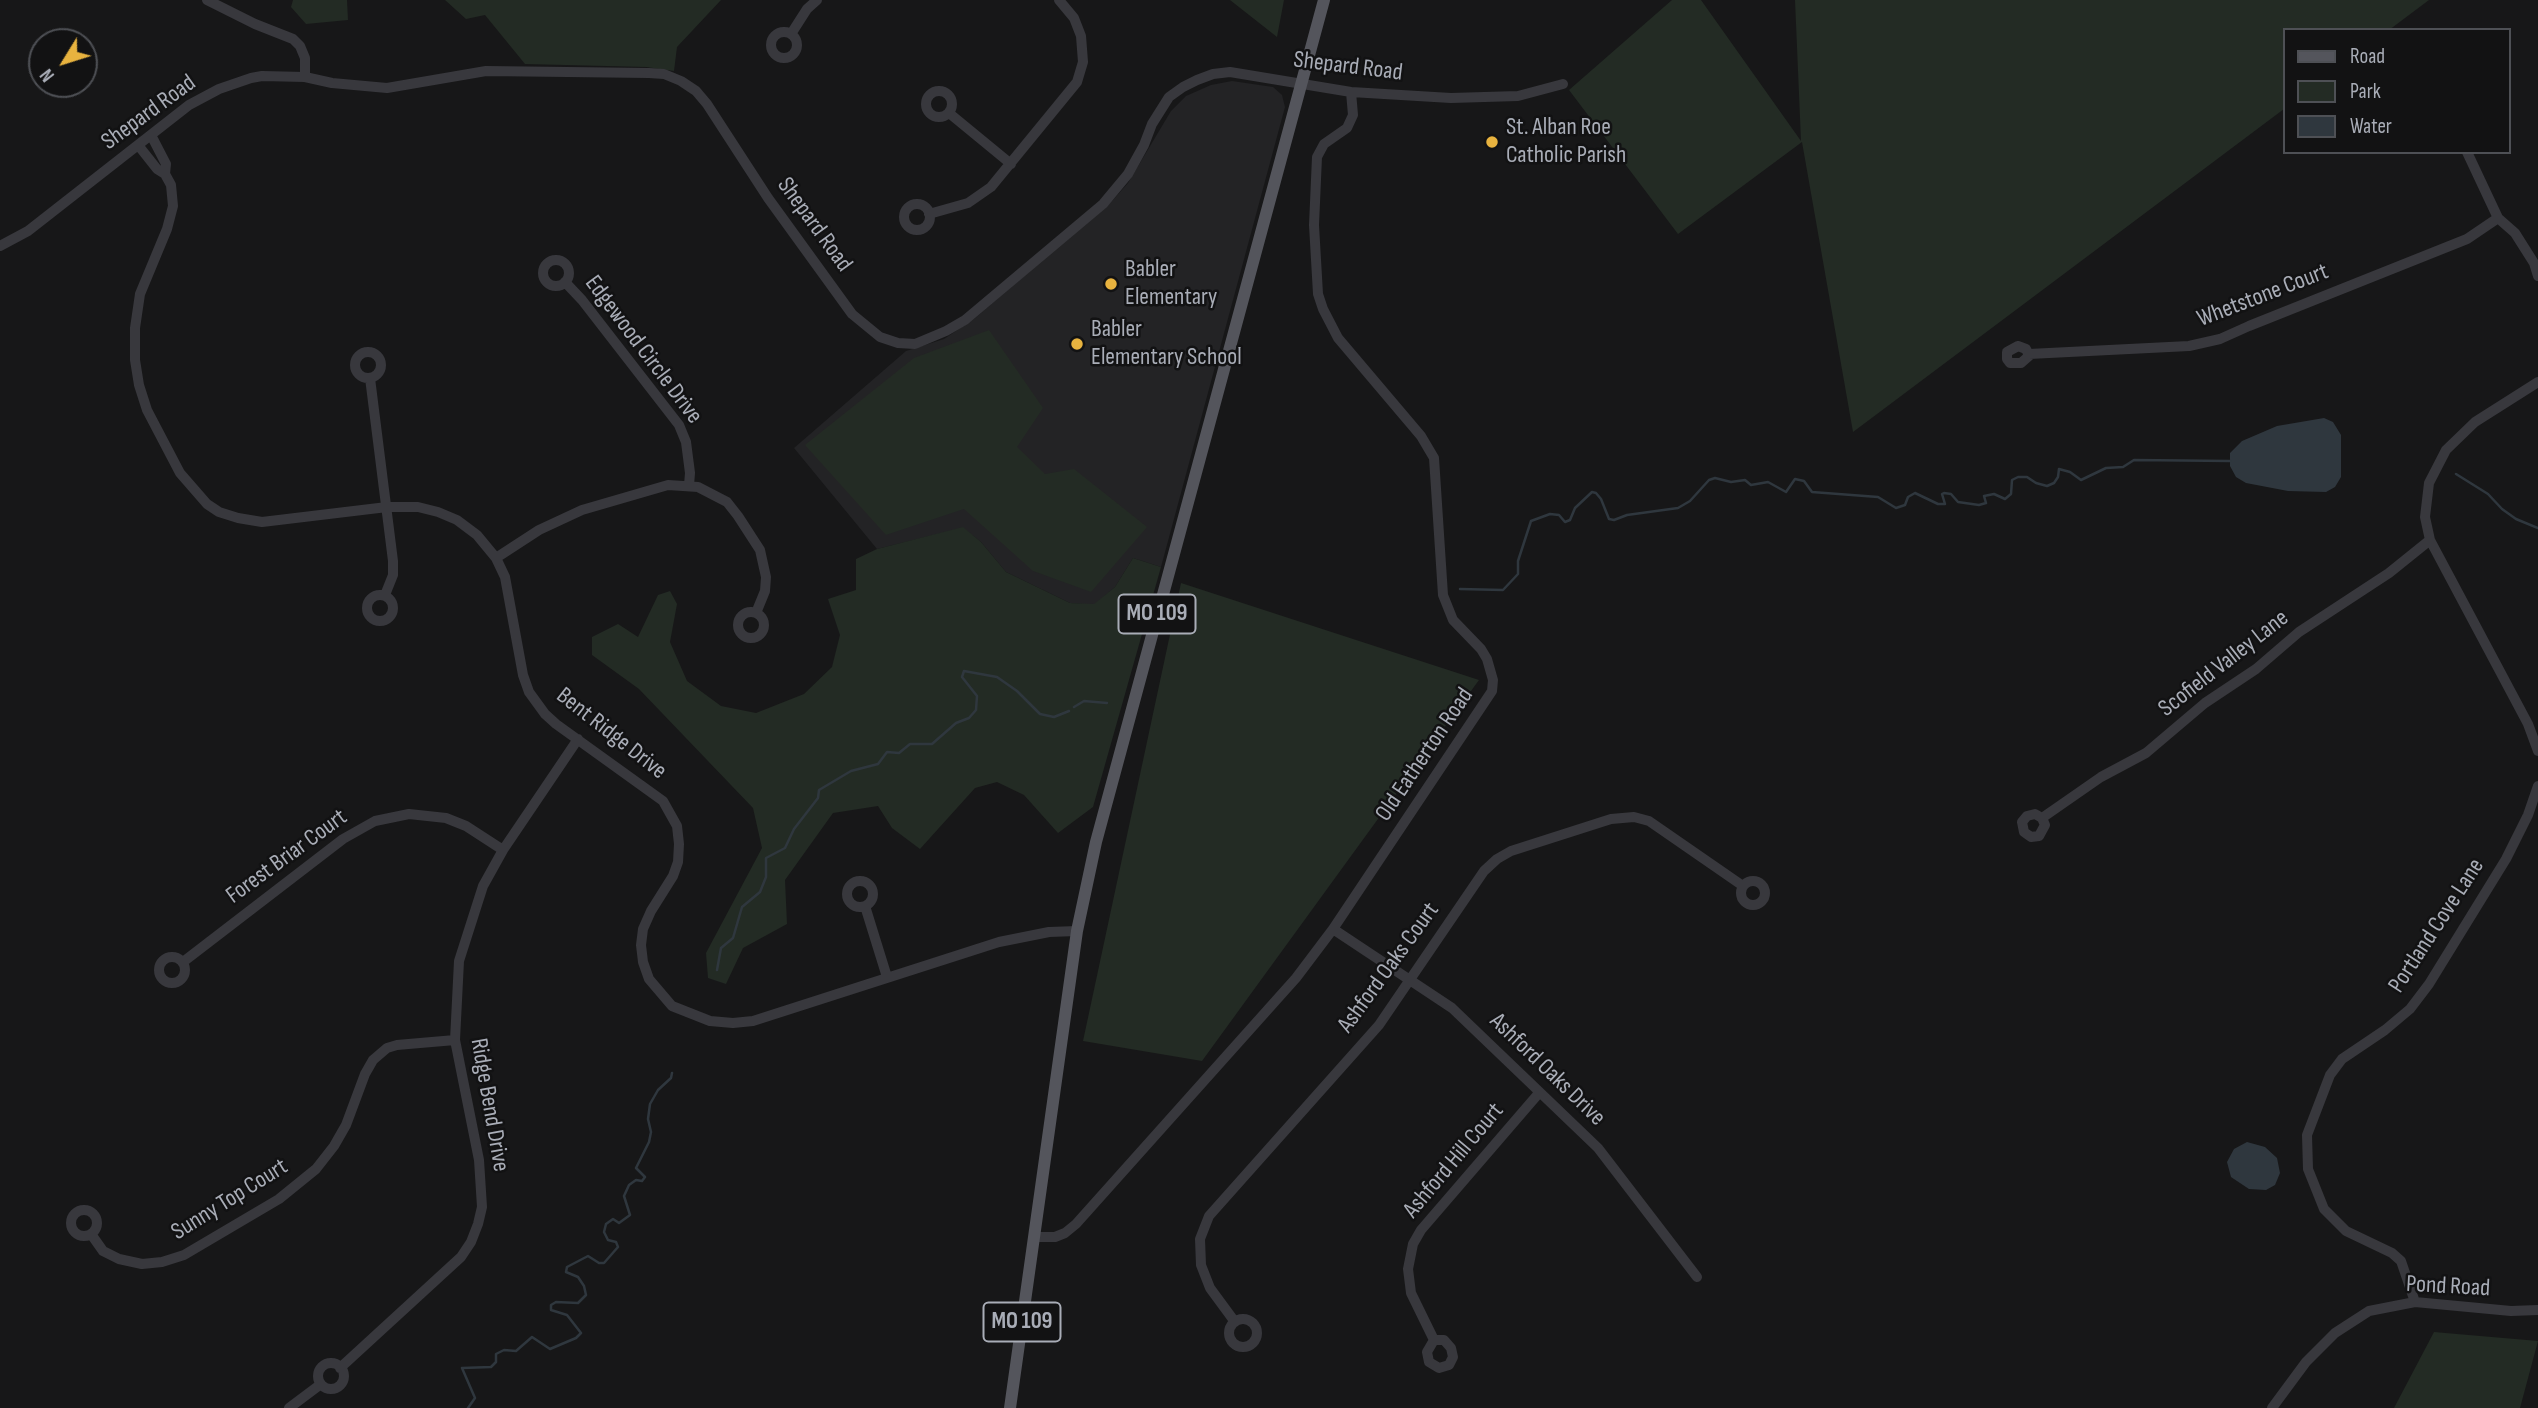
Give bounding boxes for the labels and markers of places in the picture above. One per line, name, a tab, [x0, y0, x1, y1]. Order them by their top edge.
place label: St. Alban Roe Catholic Parish	[1506, 114, 1626, 170]
marker: St. Alban Roe Catholic Parish	[1484, 134, 1500, 150]
place label: Babler Elementary	[1125, 256, 1217, 312]
marker: Babler Elementary	[1103, 276, 1119, 292]
place label: Babler Elementary School	[1091, 316, 1242, 372]
marker: Babler Elementary School	[1069, 336, 1085, 352]

